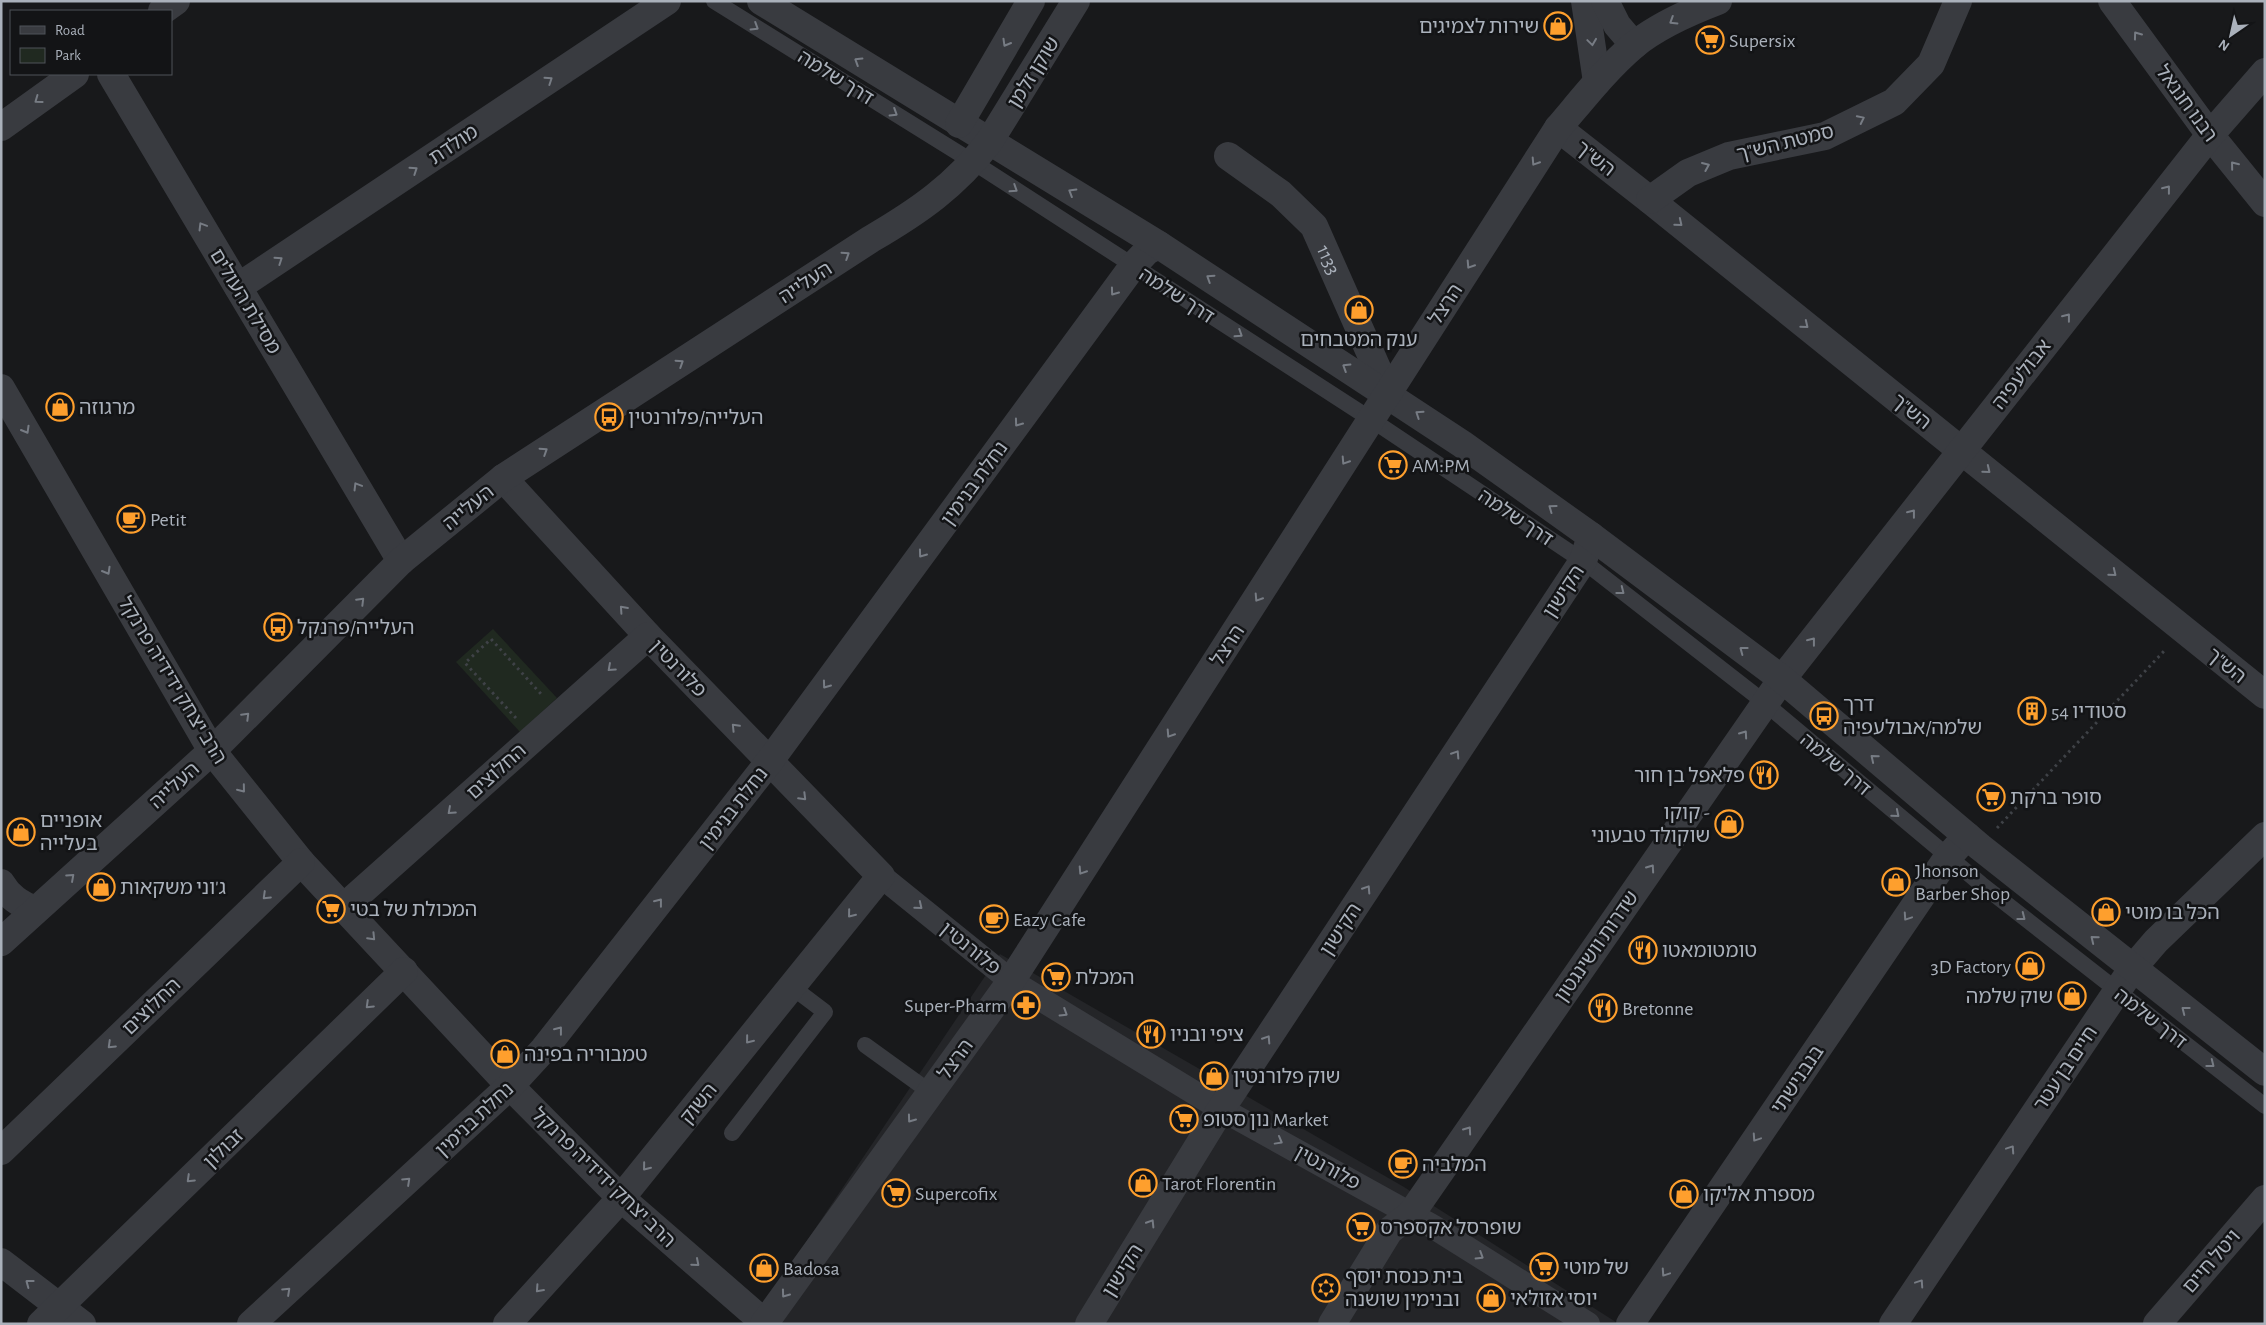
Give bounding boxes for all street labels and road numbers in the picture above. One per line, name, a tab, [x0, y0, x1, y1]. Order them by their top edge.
street label: שוקן זלמן	[1004, 33, 1063, 112]
street label: דרך שלמה	[794, 47, 877, 109]
street label: רבנו חננאל	[2152, 62, 2221, 146]
street label: מולדת	[425, 121, 482, 168]
street label: סמטת הש"ך	[1735, 121, 1836, 165]
street label: הש"ך	[1572, 137, 1619, 180]
street label: 1133	[1313, 242, 1343, 278]
street label: מסילת העולים	[206, 245, 284, 358]
street label: העלייה	[775, 258, 836, 307]
street label: דרך שלמה	[1135, 264, 1218, 328]
street label: הרצל	[1425, 280, 1466, 329]
street label: אבולעפיה	[1989, 336, 2055, 413]
street label: הש"ך	[1888, 390, 1935, 433]
street label: נחלת בנימין	[938, 438, 1012, 529]
street label: העלייה	[439, 482, 498, 534]
street label: דרך שלמה	[1475, 486, 1557, 550]
street label: הקישון	[1540, 562, 1588, 621]
street label: הרב יצחק ידידיה פרנקל	[114, 594, 230, 767]
street label: הרצל	[1207, 621, 1248, 670]
street label: פלורנטין	[646, 636, 710, 701]
street label: הש"ך	[2203, 644, 2250, 687]
street label: דרך שלמה	[1796, 730, 1875, 800]
street label: החלוצים	[463, 740, 530, 803]
street label: העלייה	[146, 759, 203, 813]
street label: נחלת בנימין	[696, 764, 772, 854]
street label: שדרות וושינגטון	[1551, 887, 1642, 1006]
street label: הקישון	[1317, 900, 1365, 959]
street label: פלורנטין	[936, 919, 1004, 979]
street label: החלוצים	[119, 975, 185, 1039]
street label: דרך שלמה	[2111, 985, 2190, 1053]
street label: חיים בן עטר	[2030, 1023, 2101, 1115]
street label: הרצל	[935, 1036, 977, 1083]
street label: בנבנישתי	[1768, 1042, 1828, 1117]
street label: נחלת בנימין	[432, 1079, 517, 1161]
street label: השוק	[677, 1080, 721, 1128]
street label: הרב יצחק ידידיה פרנקל	[528, 1104, 679, 1251]
street label: זבולון	[200, 1125, 247, 1172]
street label: פלורנטין	[1292, 1142, 1363, 1194]
street label: ויטל חיים	[2179, 1226, 2244, 1297]
street label: הקישון	[1099, 1241, 1147, 1301]

